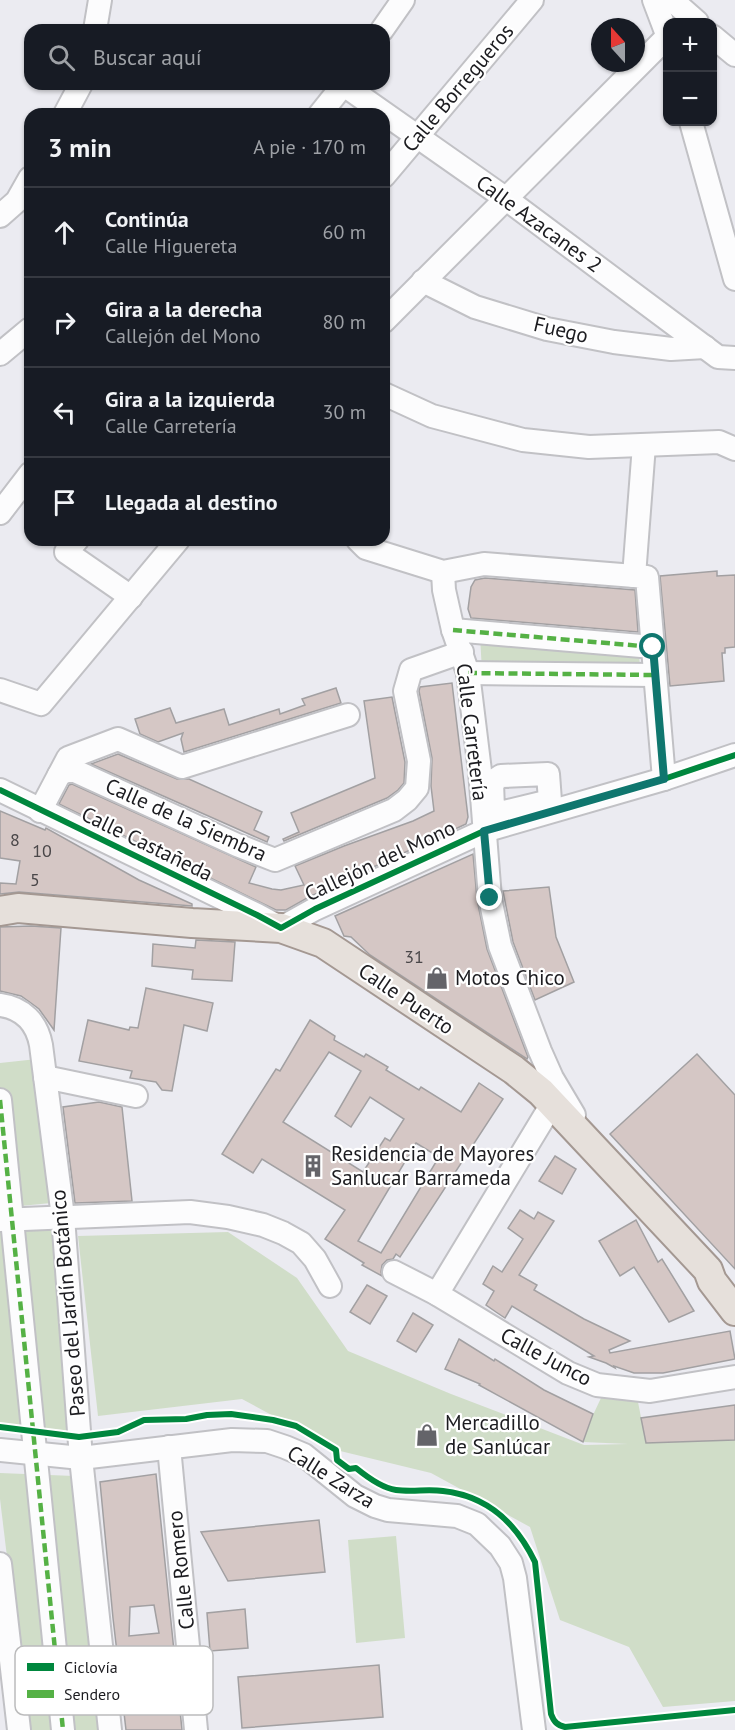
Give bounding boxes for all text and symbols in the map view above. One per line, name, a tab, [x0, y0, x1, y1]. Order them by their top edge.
street label: Calle Borregueros	[396, 18, 519, 157]
north arrow	[591, 18, 645, 72]
map controls	[663, 18, 717, 126]
button: +	[663, 18, 717, 72]
search box	[24, 24, 390, 90]
icon: search	[45, 41, 78, 74]
text: Buscar aquí	[93, 43, 202, 71]
button: −	[663, 72, 717, 126]
text: 3 min	[48, 131, 111, 164]
text: A pie · 170 m	[253, 134, 366, 160]
street label: Calle Azacanes 2	[471, 169, 608, 278]
text: Continúa	[105, 205, 189, 233]
icon: ahead	[48, 216, 81, 249]
text: 60 m	[323, 219, 366, 245]
text: Calle Higuereta	[105, 233, 237, 259]
text: Gira a la derecha	[105, 295, 262, 323]
icon: right	[48, 306, 81, 339]
text: 80 m	[323, 309, 366, 335]
street label: Fuego	[531, 310, 591, 349]
text: Callejón del Mono	[105, 323, 260, 349]
text: Gira a la izquierda	[105, 385, 275, 413]
icon: left	[48, 396, 81, 429]
text: 30 m	[323, 399, 366, 425]
text: Calle Carretería	[105, 413, 237, 439]
icon: arrive	[48, 486, 81, 519]
text: Llegada al destino	[105, 488, 278, 516]
route start	[639, 633, 665, 659]
street label: Calle Carretería	[451, 662, 494, 802]
street label: Calle de la Siembra	[101, 772, 271, 867]
street label: Calle Castañeda	[77, 800, 217, 887]
street label: Callejón del Mono	[300, 814, 459, 907]
house number: 8	[10, 828, 20, 851]
house number: 10	[32, 839, 52, 862]
house number: 5	[30, 868, 40, 891]
route end	[476, 884, 502, 910]
house number: 31	[404, 945, 424, 968]
street label: Calle Puerto	[353, 957, 459, 1040]
place label: Motos Chico	[455, 964, 565, 991]
shop icon: Motos Chico	[424, 965, 450, 991]
place label: Residencia de Mayores Sanlucar Barrameda	[331, 1140, 534, 1191]
building icon: Residencia de Mayores Sanlucar Barrameda	[300, 1153, 326, 1179]
street label: Paseo del Jardín Botánico	[44, 1189, 91, 1417]
street label: Calle Junco	[496, 1321, 597, 1392]
place label: Mercadillo de Sanlúcar	[445, 1409, 550, 1460]
shop icon: Mercadillo de Sanlúcar	[414, 1422, 440, 1448]
street label: Calle Zarza	[282, 1439, 380, 1514]
street label: Calle Romero	[161, 1509, 200, 1631]
legend	[15, 1646, 213, 1715]
text: Ciclovía	[64, 1657, 118, 1677]
text: Sendero	[64, 1684, 120, 1704]

